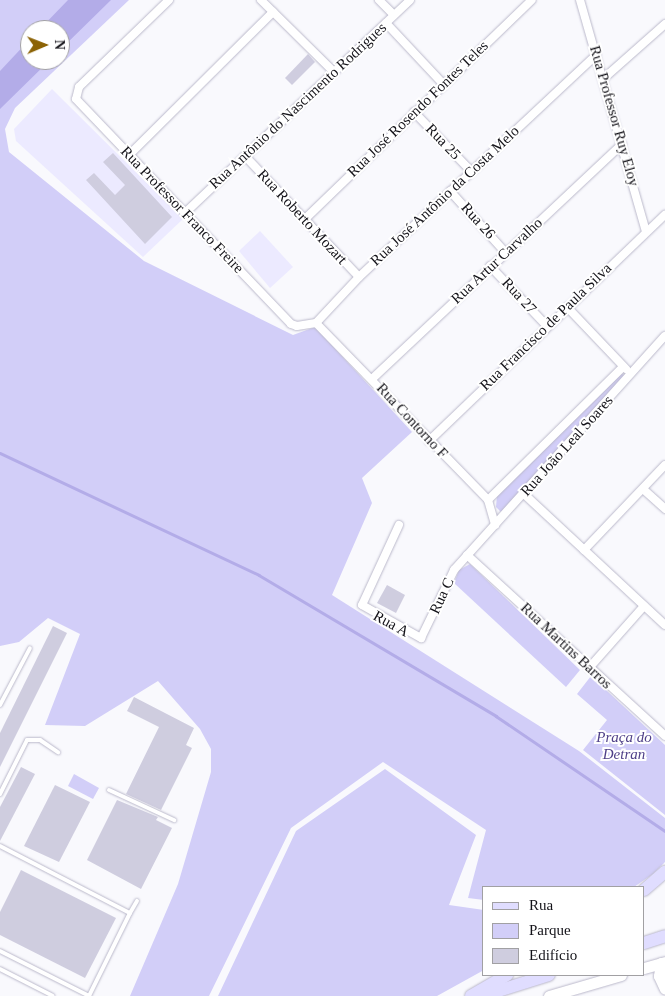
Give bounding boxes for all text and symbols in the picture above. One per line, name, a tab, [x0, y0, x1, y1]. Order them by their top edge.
street label: Rua Antônio do Nascimento Rodrigues	[205, 19, 391, 193]
north arrow	[20, 20, 70, 70]
street label: Rua José Rosendo Fontes Teles	[344, 37, 492, 181]
text: N	[52, 40, 67, 50]
street label: Rua Professor Ruy Eloy	[585, 44, 643, 188]
street label: Rua 25	[422, 120, 464, 164]
street label: Rua José Antônio da Costa Melo	[366, 122, 524, 270]
street label: Rua Professor Franco Freire	[117, 143, 247, 277]
street label: Rua Roberto Mozart	[253, 166, 351, 268]
street label: Rua 26	[457, 199, 499, 243]
street label: Rua Artur Carvalho	[447, 214, 547, 308]
street label: Rua Francisco de Paula Silva	[477, 259, 615, 395]
street label: Rua 27	[498, 274, 540, 318]
street label: Rua Contorno F	[372, 380, 452, 462]
street label: Rua João Leal Soares	[517, 392, 617, 500]
street label: Rua C	[426, 575, 458, 617]
street label: Rua Martins Barros	[517, 599, 615, 693]
street label: Rua A	[370, 607, 412, 641]
park label: Praça do Detran	[596, 728, 652, 763]
legend	[482, 886, 645, 976]
text: Rua	[529, 897, 553, 913]
text: Parque	[529, 922, 571, 938]
text: Edifício	[529, 947, 577, 963]

